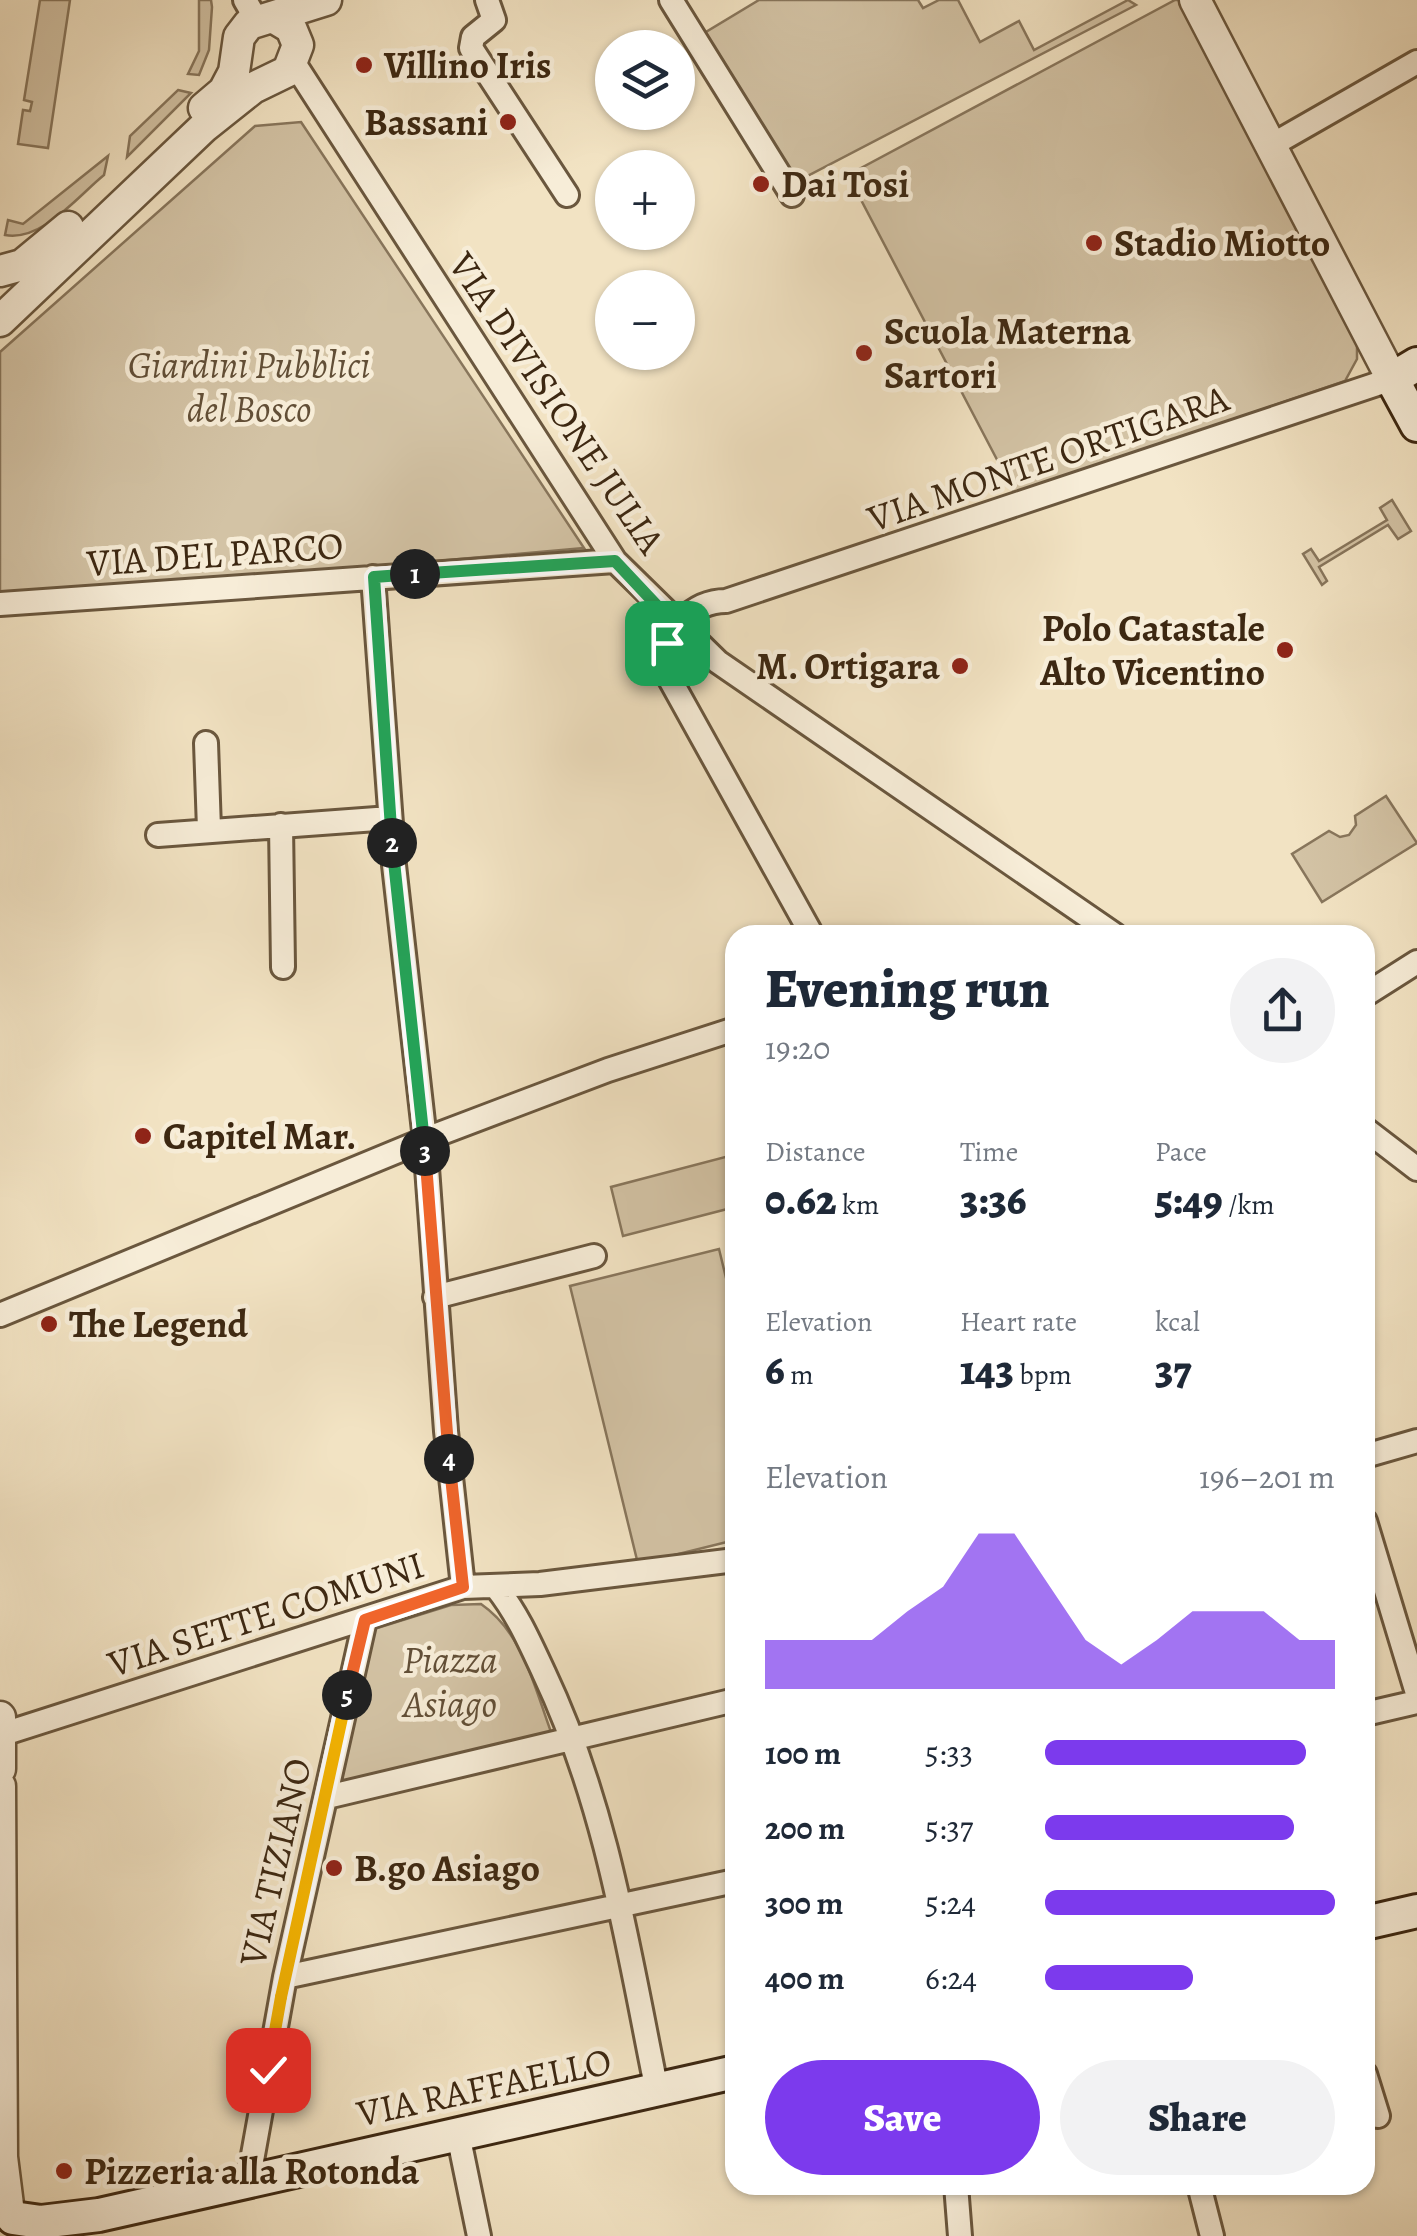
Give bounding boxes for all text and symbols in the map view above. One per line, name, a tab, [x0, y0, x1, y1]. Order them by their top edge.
map controls	[595, 30, 695, 370]
button: layers	[595, 30, 695, 130]
place label: Villino Iris	[383, 39, 552, 91]
marker: Villino Iris	[353, 54, 375, 76]
place label: Bassani	[364, 96, 488, 148]
marker: Bassani	[497, 111, 519, 133]
button: +	[595, 150, 695, 250]
place label: Dai Tosi	[781, 158, 909, 210]
marker: Dai Tosi	[750, 173, 772, 195]
place label: Stadio Miotto	[1114, 217, 1330, 269]
marker: Stadio Miotto	[1083, 232, 1105, 254]
street label: VIA DIVISIONE JULIA	[436, 241, 678, 565]
button: −	[595, 270, 695, 370]
place label: Scuola Materna Sartori	[884, 305, 1132, 401]
park label: Giardini Pubblici del Bosco	[128, 339, 370, 435]
marker: Scuola Materna Sartori	[853, 342, 875, 364]
street label: VIA MONTE ORTIGARA	[860, 372, 1236, 545]
street label: VIA DEL PARCO	[84, 519, 345, 589]
pin: 1	[390, 549, 440, 599]
text: 1	[410, 555, 420, 593]
pin	[625, 601, 710, 686]
place label: Polo Catastale Alto Vicentino	[1039, 602, 1265, 698]
icon: arrive	[640, 616, 695, 671]
marker: Polo Catastale Alto Vicentino	[1274, 639, 1296, 661]
place label: M. Ortigara	[756, 640, 941, 692]
marker: M. Ortigara	[949, 655, 971, 677]
pin: 2	[367, 818, 417, 868]
text: 2	[385, 824, 399, 862]
text: Evening run	[765, 951, 1050, 1026]
button: share	[1230, 958, 1335, 1063]
text: 19:20	[765, 1026, 830, 1070]
place label: Capitel Mar.	[163, 1110, 356, 1162]
marker: Capitel Mar.	[132, 1125, 154, 1147]
pin: 3	[400, 1126, 450, 1176]
text: 3	[419, 1132, 431, 1170]
text: Distance	[765, 1133, 865, 1171]
text: Time	[960, 1133, 1018, 1171]
text: Pace	[1155, 1133, 1207, 1171]
text: 0.62	[765, 1171, 837, 1228]
text: 3:36	[960, 1171, 1027, 1228]
text: 5:49	[1155, 1171, 1223, 1228]
text: km	[837, 1186, 879, 1224]
text: /km	[1223, 1186, 1275, 1224]
place label: The Legend	[69, 1298, 249, 1350]
text: Elevation	[765, 1303, 872, 1341]
text: Heart rate	[960, 1303, 1077, 1341]
text: kcal	[1155, 1303, 1200, 1341]
marker: The Legend	[38, 1313, 60, 1335]
text: 6	[765, 1341, 785, 1398]
text: 143	[960, 1341, 1014, 1398]
text: 37	[1155, 1341, 1191, 1398]
text: m	[785, 1356, 814, 1394]
text: bpm	[1014, 1356, 1072, 1394]
pin: 4	[424, 1434, 474, 1484]
text: 4	[442, 1440, 456, 1478]
text: Elevation	[765, 1455, 888, 1499]
text: 196–201 m	[1199, 1455, 1335, 1499]
street label: VIA SETTE COMUNI	[100, 1538, 431, 1690]
park label: Piazza Asiago	[401, 1634, 498, 1730]
pin: 5	[322, 1670, 372, 1720]
text: 5	[341, 1676, 353, 1714]
text: 100 m	[765, 1731, 841, 1775]
text: 5:33	[925, 1731, 973, 1775]
street label: VIA TIZIANO	[226, 1753, 324, 1972]
text: 200 m	[765, 1806, 845, 1850]
text: 5:37	[925, 1806, 973, 1850]
place label: B.go Asiago	[354, 1842, 540, 1894]
marker: B.go Asiago	[323, 1857, 345, 1879]
text: 300 m	[765, 1881, 843, 1925]
text: 5:24	[925, 1881, 976, 1925]
text: 400 m	[765, 1956, 845, 2000]
text: 6:24	[925, 1956, 977, 2000]
pin	[226, 2028, 311, 2113]
street label: VIA RAFFAELLO	[351, 2035, 616, 2140]
icon: check	[241, 2043, 296, 2098]
button: Save	[765, 2060, 1040, 2175]
button: Share	[1060, 2060, 1335, 2175]
place label: Pizzeria alla Rotonda	[84, 2145, 420, 2197]
marker: Pizzeria alla Rotonda	[53, 2160, 75, 2182]

